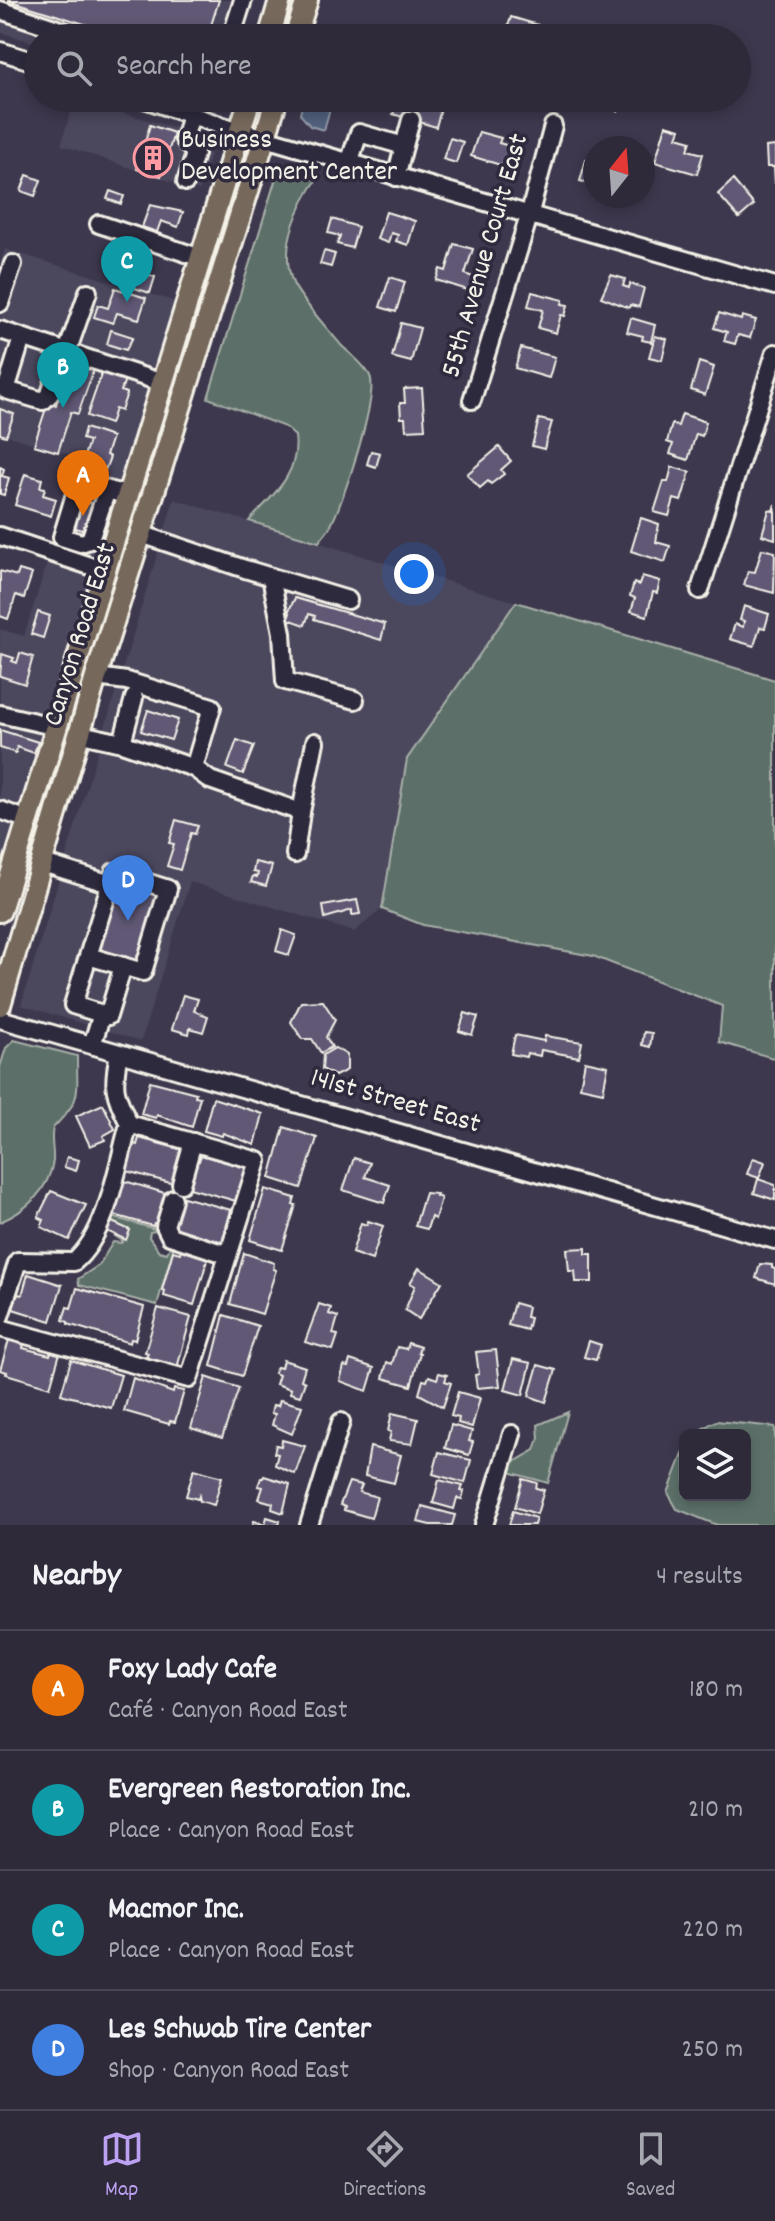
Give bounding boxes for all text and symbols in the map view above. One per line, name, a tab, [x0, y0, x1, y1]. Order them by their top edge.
search box	[24, 24, 751, 112]
icon: search	[52, 46, 96, 90]
text: Search here	[116, 47, 252, 90]
place label: Business Development Center	[181, 122, 398, 194]
street label: 55th Avenue Court East	[433, 129, 541, 383]
north arrow	[583, 136, 655, 208]
building icon: Business Development Center	[132, 137, 174, 179]
pin: C	[101, 236, 153, 302]
pin: B	[37, 342, 89, 408]
pin: A	[57, 450, 109, 516]
street label: Canyon Road East	[35, 538, 129, 732]
your location	[394, 554, 434, 594]
pin: D	[102, 855, 154, 921]
street label: 141st Street East	[305, 1060, 485, 1146]
map controls	[679, 1429, 751, 1501]
button: layers	[679, 1429, 751, 1501]
text: Nearby	[32, 1553, 121, 1602]
text: 4 results	[656, 1559, 743, 1596]
text: Foxy Lady Cafe	[108, 1650, 277, 1693]
text: A	[51, 1672, 65, 1709]
text: 180 m	[689, 1672, 743, 1709]
text: Café · Canyon Road East	[108, 1693, 348, 1730]
text: Evergreen Restoration Inc.	[108, 1770, 411, 1813]
text: B	[52, 1792, 64, 1829]
text: 210 m	[688, 1792, 743, 1829]
text: Place · Canyon Road East	[108, 1813, 354, 1850]
text: Macmor Inc.	[108, 1890, 244, 1933]
text: C	[52, 1912, 64, 1949]
text: 220 m	[682, 1912, 743, 1949]
text: Place · Canyon Road East	[108, 1933, 354, 1970]
text: Les Schwab Tire Center	[108, 2010, 371, 2053]
text: D	[51, 2032, 65, 2069]
text: 250 m	[682, 2032, 743, 2069]
text: Shop · Canyon Road East	[108, 2053, 349, 2090]
tab: Map	[100, 2127, 144, 2206]
tab: Directions	[343, 2127, 427, 2206]
tab: Saved	[626, 2127, 675, 2206]

